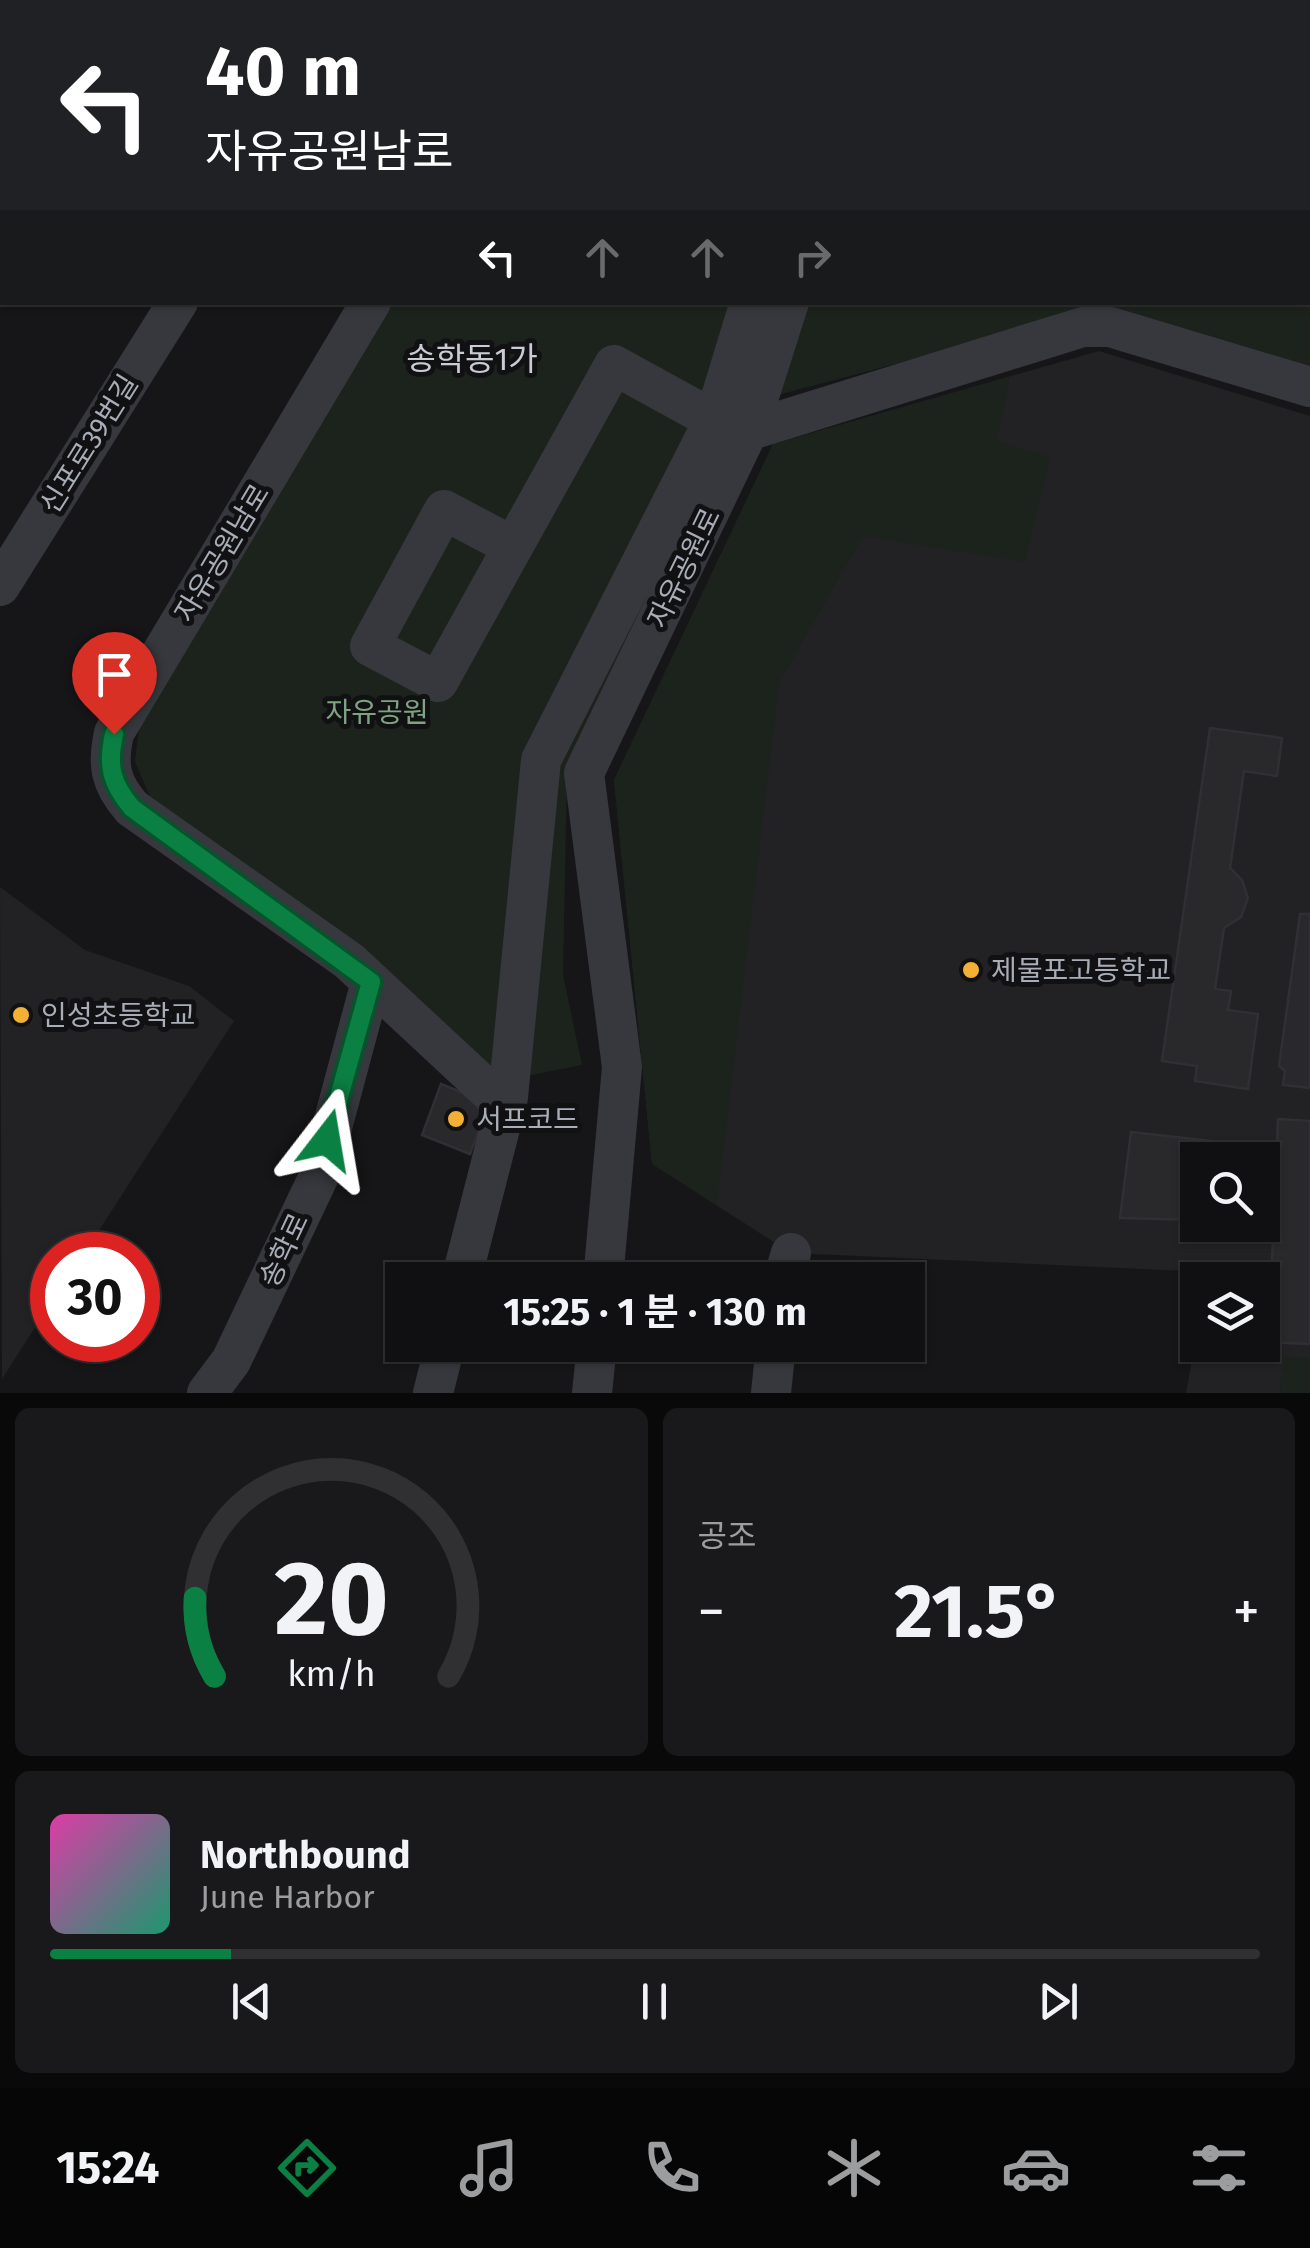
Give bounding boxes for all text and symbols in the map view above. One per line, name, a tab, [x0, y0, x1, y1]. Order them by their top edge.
text: 40 m	[205, 30, 361, 114]
icon: left	[40, 40, 170, 170]
text: 자유공원남로	[205, 125, 453, 179]
icon: left	[470, 230, 525, 285]
icon: ahead	[575, 230, 630, 285]
icon: ahead	[680, 230, 735, 285]
icon: right	[785, 230, 840, 285]
district label: 송학동1가	[406, 340, 538, 378]
street label: 신포로39번길	[33, 369, 145, 519]
street label: 자유공원남로	[168, 478, 276, 628]
street label: 자유공원로	[641, 503, 727, 633]
pin	[72, 632, 157, 735]
icon: arrive	[87, 647, 142, 702]
park label: 자유공원	[325, 696, 429, 729]
place label: 제물포고등학교	[991, 954, 1171, 987]
marker: 제물포고등학교	[960, 959, 982, 981]
place label: 인성초등학교	[41, 999, 196, 1032]
marker: 인성초등학교	[10, 1004, 32, 1026]
position arrow	[275, 1088, 379, 1192]
place label: 서프코드	[476, 1103, 579, 1136]
marker: 서프코드	[445, 1108, 467, 1130]
map controls	[1180, 1142, 1280, 1362]
button: search	[1180, 1142, 1280, 1242]
street label: 송학로	[253, 1208, 315, 1292]
speed limit sign: 30	[30, 1232, 160, 1362]
button: layers	[1180, 1262, 1280, 1362]
text: 15:25 · 1 분 · 130 m	[503, 1289, 807, 1335]
text: 공조	[698, 1517, 756, 1555]
text: 20	[274, 1537, 389, 1662]
text: 21.5°	[894, 1567, 1063, 1657]
text: −	[698, 1579, 725, 1645]
text: +	[1233, 1579, 1260, 1645]
text: km/h	[287, 1653, 375, 1695]
text: Northbound	[200, 1832, 411, 1878]
text: June Harbor	[200, 1878, 375, 1916]
icon: previous	[224, 1974, 279, 2029]
icon: pause	[627, 1974, 682, 2029]
icon: next	[1031, 1974, 1086, 2029]
icon: directions	[272, 2133, 342, 2203]
icon: music	[454, 2133, 524, 2203]
icon: phone	[637, 2133, 707, 2203]
icon: climate	[819, 2133, 889, 2203]
icon: car	[1001, 2133, 1071, 2203]
icon: filters	[1184, 2133, 1254, 2203]
text: 15:24	[56, 2141, 159, 2195]

